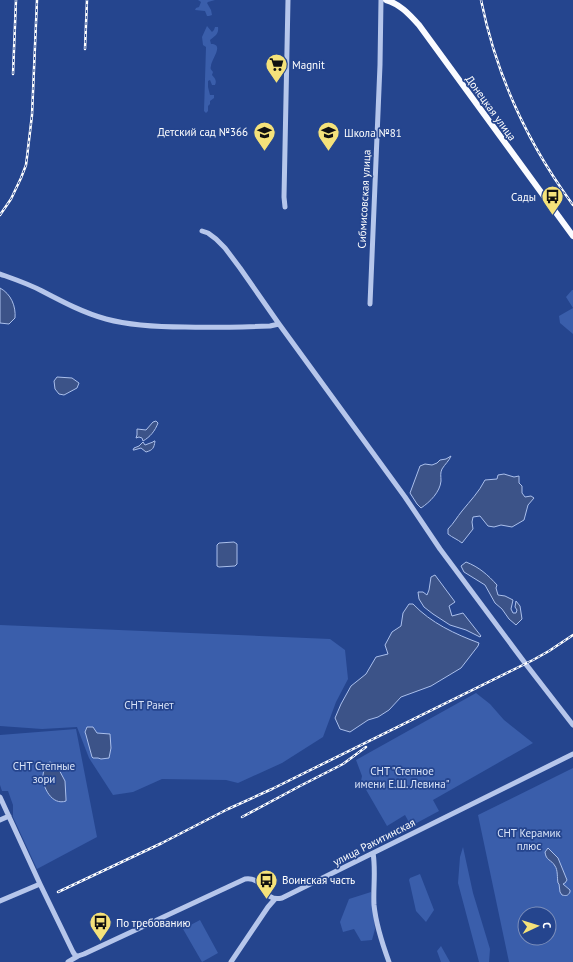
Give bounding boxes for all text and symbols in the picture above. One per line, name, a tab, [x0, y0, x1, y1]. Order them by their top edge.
supermarket icon: Magnit	[264, 52, 290, 85]
place label: Magnit	[292, 58, 325, 72]
street label: Донецкая улица	[463, 73, 519, 143]
school or university icon: Детский сад №366	[251, 119, 277, 152]
school or university icon: Школа №81	[316, 120, 342, 153]
place label: Детский сад №366	[157, 125, 248, 139]
place label: Школа №81	[344, 126, 402, 140]
street label: Сибмисовская улица	[354, 149, 374, 249]
bus stop icon: Сады	[539, 184, 565, 217]
place label: Сады	[511, 190, 536, 204]
park label: СНТ Ранет	[124, 698, 174, 712]
park label: СНТ Степные зори	[13, 759, 76, 786]
park label: СНТ "Степное имени Е.Ш. Левина"	[355, 764, 450, 791]
street label: улица Ракитинская	[330, 815, 418, 869]
park label: СНТ Керамик плюс	[497, 826, 562, 853]
bus stop icon: Воинская часть	[254, 867, 280, 900]
place label: Воинская часть	[282, 873, 355, 887]
north arrow	[517, 906, 557, 946]
bus stop icon: По требованию	[88, 910, 114, 943]
place label: По требованию	[116, 916, 190, 930]
text: С	[540, 922, 554, 929]

